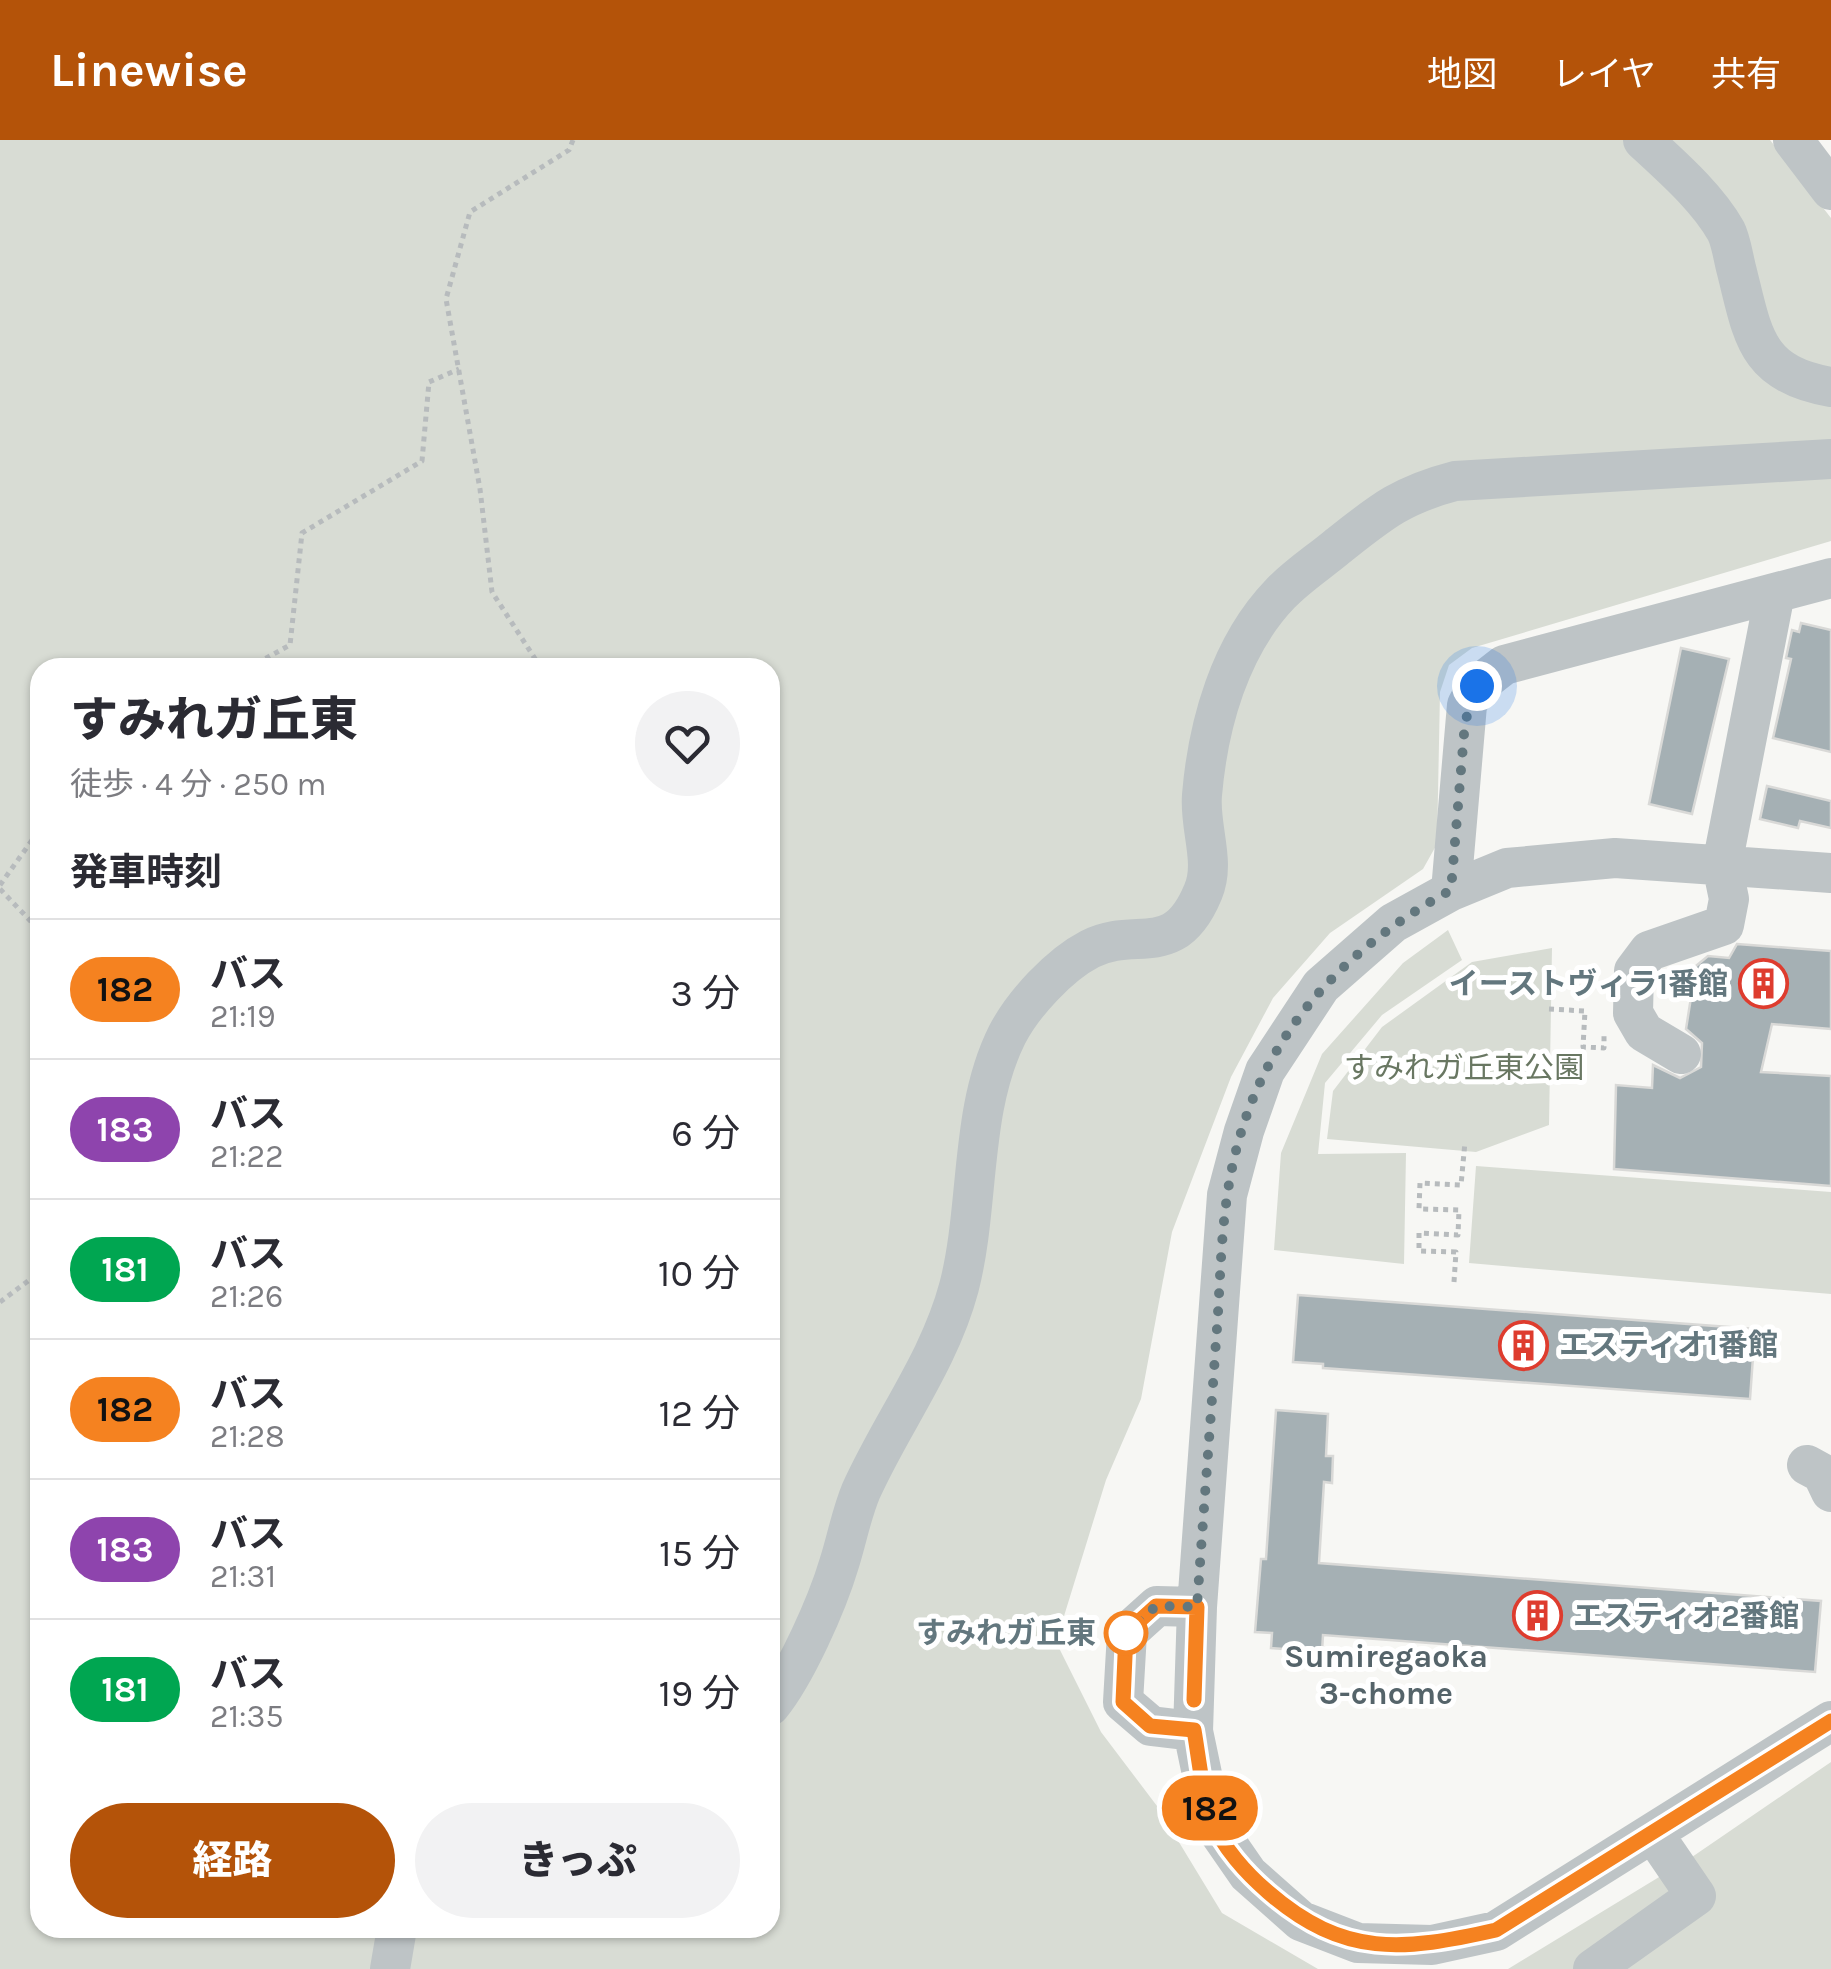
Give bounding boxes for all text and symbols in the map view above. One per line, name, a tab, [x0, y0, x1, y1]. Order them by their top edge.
text: Linewise	[50, 42, 248, 98]
text: 地図	[1427, 54, 1497, 95]
text: レイヤ	[1552, 54, 1656, 95]
text: 共有	[1711, 54, 1781, 95]
your location	[1452, 661, 1502, 711]
button: heart	[635, 691, 740, 796]
text: すみれガ丘東	[70, 692, 358, 748]
text: 徒歩 · 4 分 · 250 m	[70, 766, 326, 803]
text: 発車時刻	[70, 850, 222, 895]
text: バス	[210, 952, 286, 997]
building icon: イーストヴィラ1番館	[1737, 958, 1789, 1010]
place label: イーストヴィラ1番館	[1449, 966, 1728, 1002]
text: 182	[97, 969, 153, 1010]
text: 3 分	[671, 971, 740, 1016]
text: 21:19	[210, 998, 276, 1035]
park label: すみれガ丘東公園	[1344, 1050, 1584, 1086]
text: バス	[210, 1092, 286, 1137]
text: 183	[97, 1109, 153, 1150]
text: 6 分	[671, 1111, 740, 1156]
text: 21:22	[210, 1138, 284, 1175]
text: バス	[210, 1232, 286, 1277]
text: 181	[101, 1249, 149, 1290]
text: 10 分	[658, 1251, 740, 1296]
text: 21:26	[210, 1278, 283, 1315]
building icon: エスティオ1番館	[1498, 1319, 1550, 1371]
place label: エスティオ1番館	[1559, 1327, 1778, 1363]
text: バス	[210, 1372, 286, 1417]
text: 182	[97, 1389, 153, 1430]
text: 12 分	[658, 1391, 740, 1436]
text: 21:28	[210, 1418, 285, 1455]
text: バス	[210, 1512, 286, 1557]
text: 183	[97, 1529, 153, 1570]
text: 15 分	[659, 1531, 740, 1576]
text: 21:31	[210, 1558, 276, 1595]
building icon: エスティオ2番館	[1512, 1590, 1564, 1642]
place label: エスティオ2番館	[1573, 1598, 1799, 1634]
marker: すみれガ丘東	[1105, 1612, 1147, 1654]
place label: すみれガ丘東	[916, 1615, 1096, 1651]
district label: Sumiregaoka 3-chome	[1284, 1638, 1488, 1712]
text: バス	[210, 1652, 286, 1697]
text: 181	[101, 1669, 149, 1710]
text: 19 分	[658, 1671, 740, 1716]
text: 21:35	[210, 1698, 283, 1735]
line badge: 182	[1152, 1776, 1268, 1840]
text: 182	[1182, 1788, 1238, 1829]
button: 経路	[70, 1803, 395, 1918]
button: きっぷ	[415, 1803, 740, 1918]

